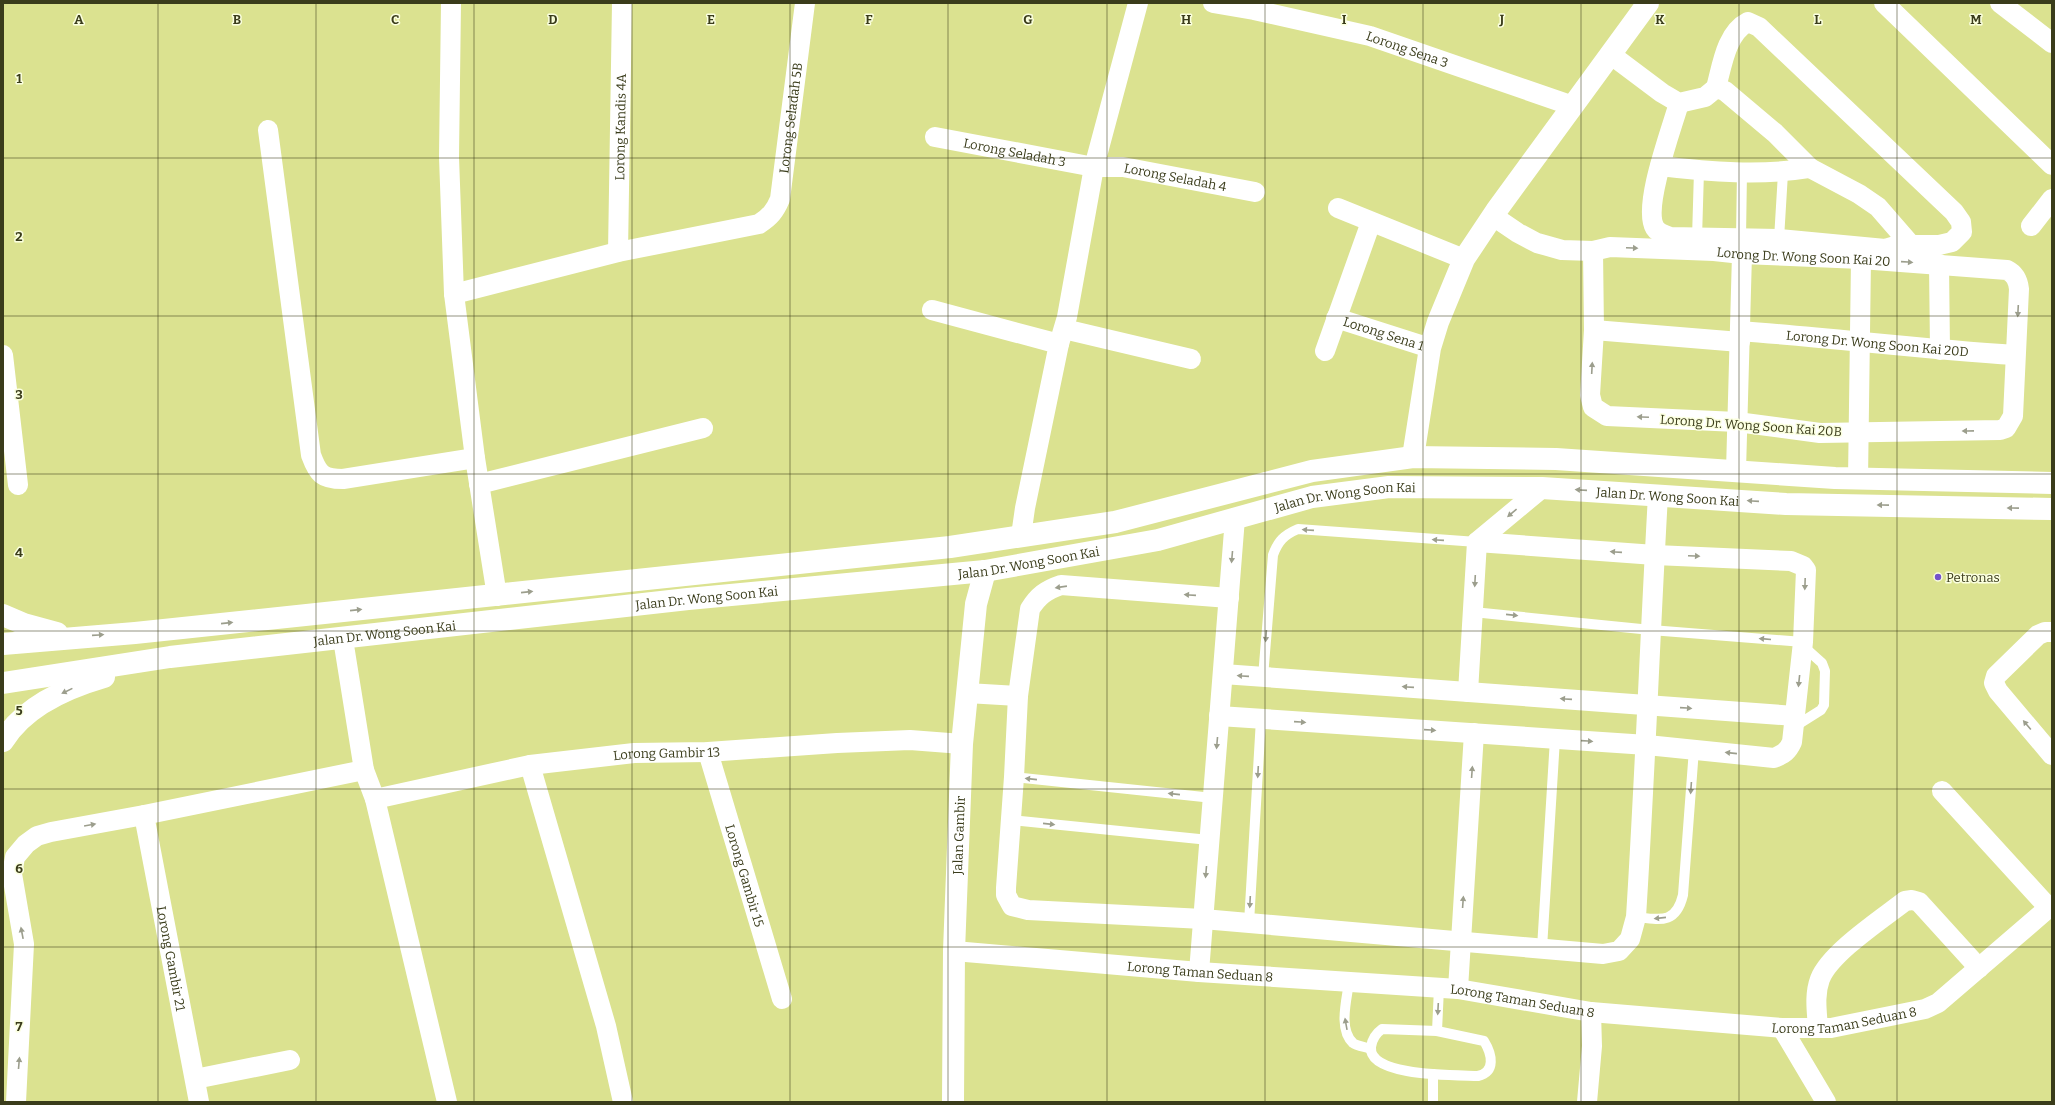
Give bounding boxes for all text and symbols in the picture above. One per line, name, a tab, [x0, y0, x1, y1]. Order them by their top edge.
text: A	[74, 12, 84, 27]
text: B	[233, 12, 241, 27]
text: C	[391, 12, 399, 27]
text: D	[548, 12, 558, 27]
text: E	[707, 12, 715, 27]
text: F	[865, 12, 873, 27]
text: G	[1023, 12, 1033, 27]
text: H	[1181, 12, 1191, 27]
text: I	[1342, 12, 1347, 27]
text: J	[1499, 12, 1505, 27]
text: K	[1655, 12, 1665, 27]
text: L	[1814, 12, 1822, 27]
text: M	[1970, 12, 1982, 27]
street label: Lorong Sena 3	[1364, 28, 1450, 70]
street label: Lorong Seladah 5B	[776, 62, 805, 174]
text: 1	[16, 71, 22, 86]
street label: Lorong Kandis 4A	[612, 73, 629, 181]
street label: Lorong Seladah 3	[962, 136, 1067, 170]
street label: Lorong Seladah 4	[1123, 160, 1228, 195]
text: 2	[15, 229, 23, 244]
street label: Lorong Dr. Wong Soon Kai 20	[1716, 244, 1891, 269]
one-way arrow	[1626, 245, 1639, 251]
one-way arrow	[1901, 259, 1913, 266]
one-way arrow	[2014, 305, 2021, 317]
street label: Lorong Sena 1	[1341, 314, 1426, 354]
street label: Lorong Dr. Wong Soon Kai 20D	[1785, 328, 1969, 360]
one-way arrow	[1588, 362, 1595, 374]
text: 3	[15, 387, 23, 402]
street label: Lorong Dr. Wong Soon Kai 20B	[1660, 412, 1842, 439]
one-way arrow	[1637, 414, 1649, 421]
one-way arrow	[1961, 428, 1974, 434]
street label: Jalan Dr. Wong Soon Kai	[1272, 480, 1416, 515]
street label: Jalan Dr. Wong Soon Kai	[1595, 485, 1740, 509]
one-way arrow	[1575, 487, 1587, 494]
one-way arrow	[1747, 498, 1759, 505]
one-way arrow	[1877, 502, 1889, 509]
one-way arrow	[2006, 505, 2019, 511]
one-way arrow	[1507, 508, 1518, 517]
one-way arrow	[1302, 527, 1315, 534]
one-way arrow	[1432, 536, 1444, 543]
street label: Jalan Dr. Wong Soon Kai	[956, 544, 1101, 582]
text: 4	[15, 545, 23, 560]
one-way arrow	[1610, 548, 1622, 555]
one-way arrow	[1229, 551, 1236, 563]
one-way arrow	[1688, 553, 1700, 560]
place label: Petronas	[1946, 570, 2000, 585]
marker: Petronas	[1933, 572, 1943, 582]
one-way arrow	[1471, 575, 1478, 587]
one-way arrow	[1802, 578, 1809, 590]
one-way arrow	[1054, 583, 1067, 590]
street label: Jalan Dr. Wong Soon Kai	[634, 584, 779, 613]
one-way arrow	[521, 589, 533, 595]
one-way arrow	[1184, 592, 1196, 598]
one-way arrow	[350, 607, 362, 613]
one-way arrow	[1506, 612, 1518, 619]
street label: Jalan Dr. Wong Soon Kai	[312, 618, 457, 649]
one-way arrow	[221, 620, 233, 627]
one-way arrow	[1262, 630, 1269, 642]
one-way arrow	[92, 632, 104, 639]
one-way arrow	[1759, 635, 1771, 642]
one-way arrow	[1237, 672, 1249, 679]
one-way arrow	[1796, 675, 1802, 687]
one-way arrow	[1402, 684, 1414, 691]
one-way arrow	[61, 688, 72, 694]
one-way arrow	[1560, 695, 1572, 702]
text: 5	[15, 703, 23, 718]
one-way arrow	[1680, 704, 1692, 711]
one-way arrow	[1294, 718, 1306, 725]
one-way arrow	[2022, 719, 2031, 730]
one-way arrow	[1424, 727, 1436, 734]
one-way arrow	[1214, 737, 1220, 749]
one-way arrow	[1581, 737, 1593, 744]
street label: Lorong Gambir 13	[612, 744, 721, 763]
one-way arrow	[1725, 750, 1737, 756]
one-way arrow	[1254, 766, 1261, 778]
one-way arrow	[1468, 766, 1475, 778]
one-way arrow	[1025, 776, 1037, 782]
one-way arrow	[1687, 782, 1694, 794]
one-way arrow	[1168, 791, 1180, 797]
street label: Jalan Gambir	[950, 795, 968, 876]
one-way arrow	[1043, 821, 1055, 827]
one-way arrow	[84, 822, 96, 828]
street label: Lorong Gambir 15	[722, 823, 767, 929]
text: 6	[15, 861, 23, 876]
one-way arrow	[1203, 866, 1210, 878]
one-way arrow	[1247, 896, 1253, 909]
one-way arrow	[1460, 896, 1467, 908]
street label: Lorong Gambir 21	[154, 905, 189, 1013]
one-way arrow	[1654, 915, 1667, 922]
one-way arrow	[19, 927, 25, 940]
street label: Lorong Taman Seduan 8	[1127, 959, 1274, 985]
street label: Lorong Taman Seduan 8	[1450, 982, 1596, 1021]
one-way arrow	[1434, 1003, 1441, 1015]
street label: Lorong Taman Seduan 8	[1771, 1004, 1918, 1036]
one-way arrow	[1343, 1018, 1349, 1031]
text: 7	[16, 1019, 23, 1034]
one-way arrow	[16, 1057, 22, 1069]

